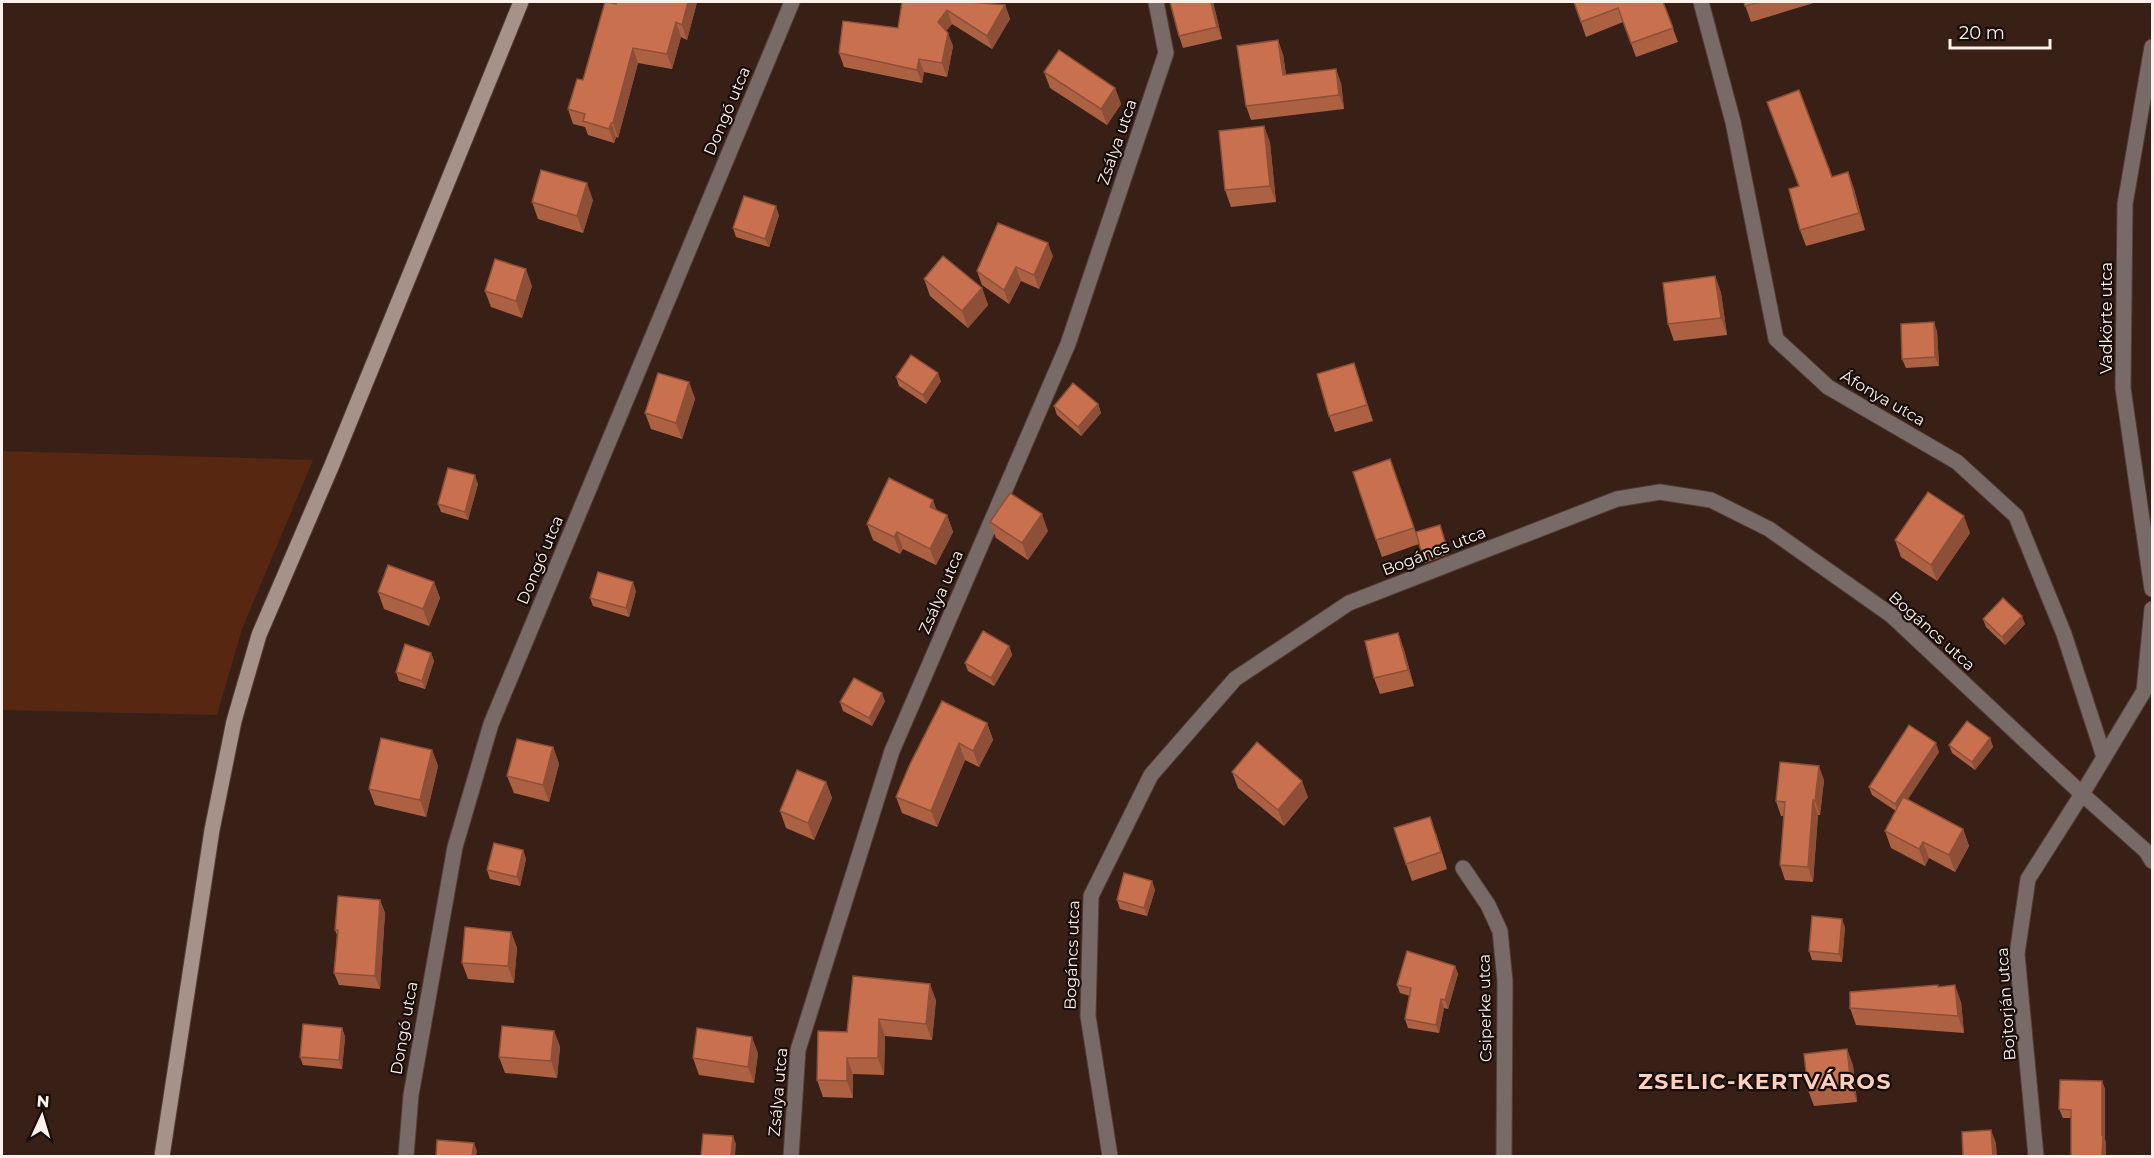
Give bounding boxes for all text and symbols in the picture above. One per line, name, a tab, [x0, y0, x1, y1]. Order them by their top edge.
scale bar	[1950, 12, 2050, 50]
text: 20 m	[1959, 22, 2005, 44]
street label: Dongó utca	[700, 64, 754, 158]
street label: Zsálya utca	[1093, 97, 1141, 187]
street label: Vadkörte utca	[2097, 262, 2116, 374]
street label: Áfonya utca	[1837, 366, 1929, 430]
street label: Dongó utca	[513, 513, 567, 607]
street label: Bogáncs utca	[1379, 522, 1489, 580]
street label: Zsálya utca	[915, 547, 967, 637]
street label: Bogáncs utca	[1885, 587, 1979, 675]
street label: Bogáncs utca	[1061, 900, 1083, 1010]
street label: Bojtorján utca	[1993, 947, 2019, 1061]
street label: Csiperke utca	[1475, 954, 1495, 1062]
street label: Dongó utca	[386, 980, 422, 1076]
street label: Zsálya utca	[765, 1047, 791, 1137]
district label: ZSELIC-KERTVÁROS	[1638, 1068, 1892, 1095]
north arrow	[12, 1086, 72, 1146]
text: N	[36, 1092, 50, 1111]

